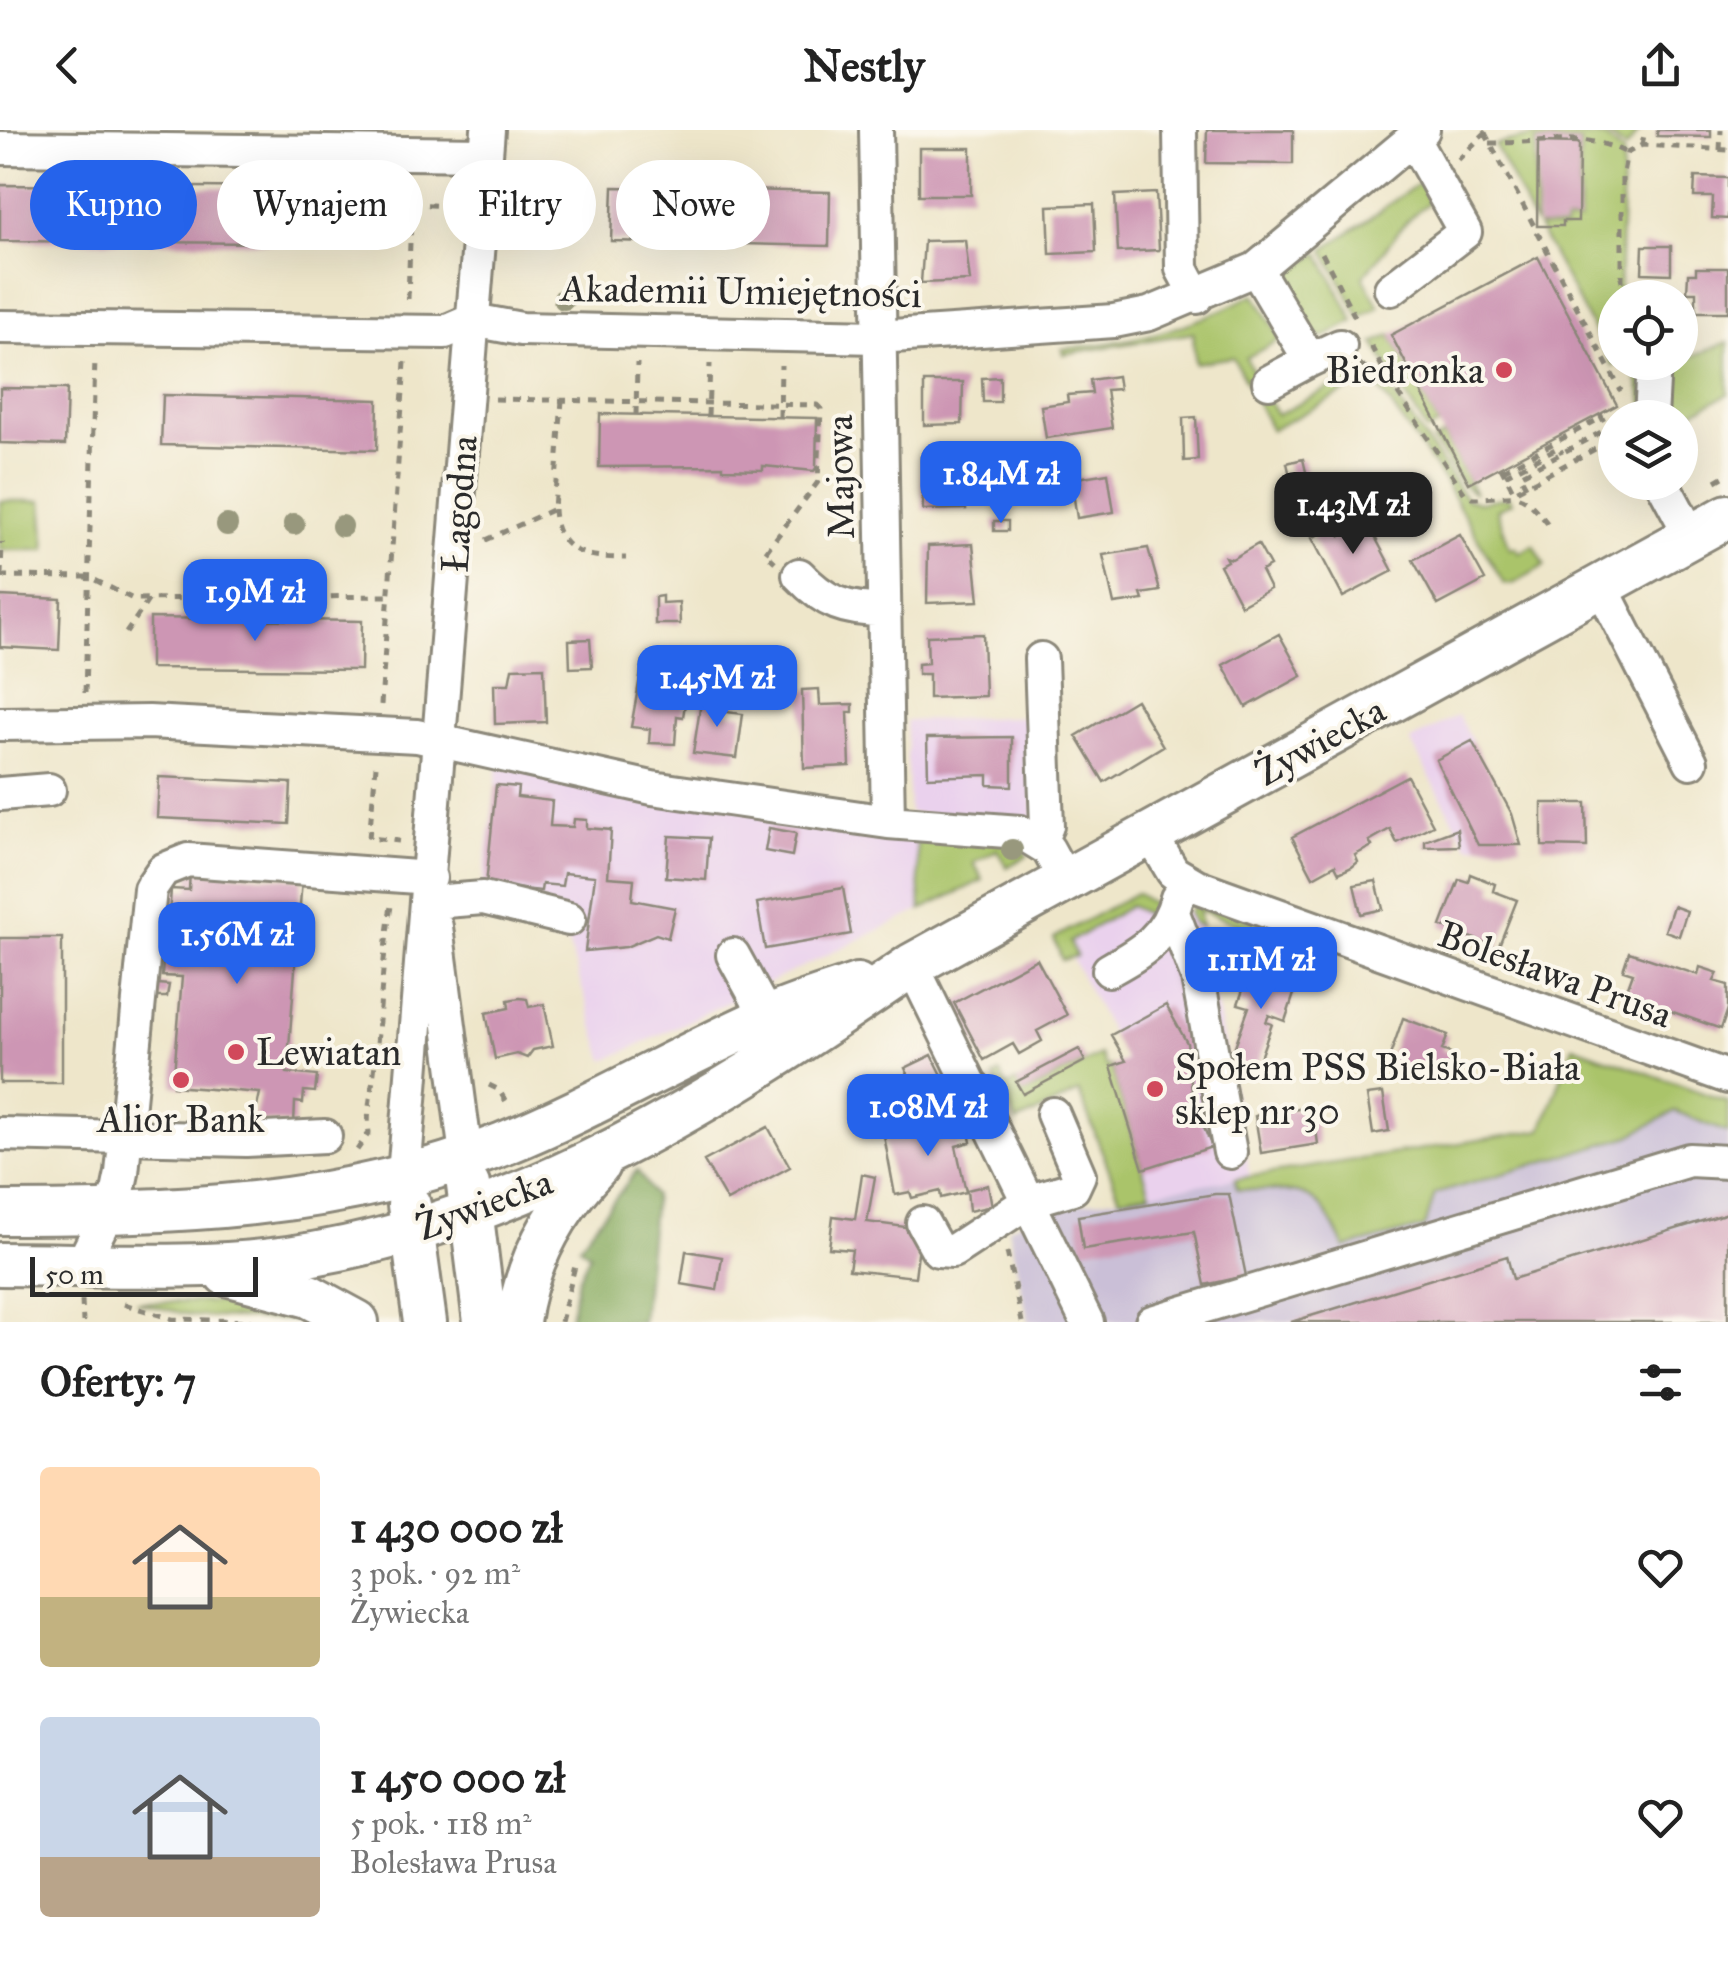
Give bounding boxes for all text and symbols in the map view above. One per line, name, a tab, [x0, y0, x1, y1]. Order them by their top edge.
icon: back	[40, 38, 95, 93]
text: Nestly	[803, 38, 925, 93]
icon: share	[1633, 38, 1688, 93]
chip: Kupno	[30, 160, 197, 250]
chip: Wynajem	[217, 160, 423, 250]
chip: Filtry	[443, 160, 596, 250]
chip: Nowe	[616, 160, 770, 250]
street label: Akademii Umiejętności	[558, 265, 922, 317]
map controls	[1598, 280, 1698, 500]
button: locate	[1598, 280, 1698, 380]
place label: Biedronka	[1326, 347, 1485, 393]
marker: Biedronka	[1493, 359, 1515, 381]
button: layers	[1598, 400, 1698, 500]
street label: Majowa	[816, 413, 864, 540]
street label: Łagodna	[431, 433, 487, 574]
pin: 1.84M zł	[898, 441, 1104, 526]
text: 1.84M zł	[942, 454, 1060, 493]
pin: 1.43M zł	[1250, 472, 1456, 557]
text: 1.43M zł	[1296, 485, 1410, 524]
pin: 1.9M zł	[163, 559, 347, 644]
text: 1.9M zł	[205, 572, 305, 611]
pin: 1.45M zł	[614, 645, 820, 730]
text: 1.45M zł	[659, 658, 775, 697]
street label: Żywiecka	[1247, 686, 1394, 795]
pin: 1.56M zł	[134, 902, 340, 987]
street label: Bolesława Prusa	[1432, 910, 1679, 1038]
text: 1.56M zł	[180, 915, 294, 954]
pin: 1.11M zł	[1158, 927, 1364, 1012]
text: 1.11M zł	[1207, 940, 1315, 979]
place label: Lewiatan	[256, 1029, 401, 1075]
marker: Lewiatan	[225, 1041, 247, 1063]
place label: Społem PSS Bielsko-Biała sklep nr 30	[1175, 1044, 1581, 1134]
marker: Alior Bank	[170, 1069, 192, 1091]
pin: 1.08M zł	[825, 1074, 1031, 1159]
marker: Społem PSS Bielsko-Biała sklep nr 30	[1144, 1078, 1166, 1100]
text: 1.08M zł	[869, 1087, 987, 1126]
place label: Alior Bank	[95, 1096, 265, 1142]
street label: Żywiecka	[410, 1158, 559, 1250]
scale bar	[30, 1252, 258, 1296]
text: 50 m	[45, 1257, 104, 1292]
icon: filters	[1633, 1355, 1688, 1410]
text: Oferty: 7	[40, 1356, 196, 1408]
text: 1 430 000 zł	[350, 1502, 562, 1554]
icon: home	[120, 1507, 240, 1627]
icon: heart	[1633, 1540, 1688, 1595]
text: 3 pok. · 92 m²	[350, 1554, 520, 1593]
text: Żywiecka	[350, 1593, 469, 1632]
text: 1 450 000 zł	[350, 1752, 565, 1804]
icon: home	[120, 1757, 240, 1877]
icon: heart	[1633, 1790, 1688, 1845]
text: 5 pok. · 118 m²	[350, 1804, 532, 1843]
text: Bolesława Prusa	[350, 1843, 557, 1882]

